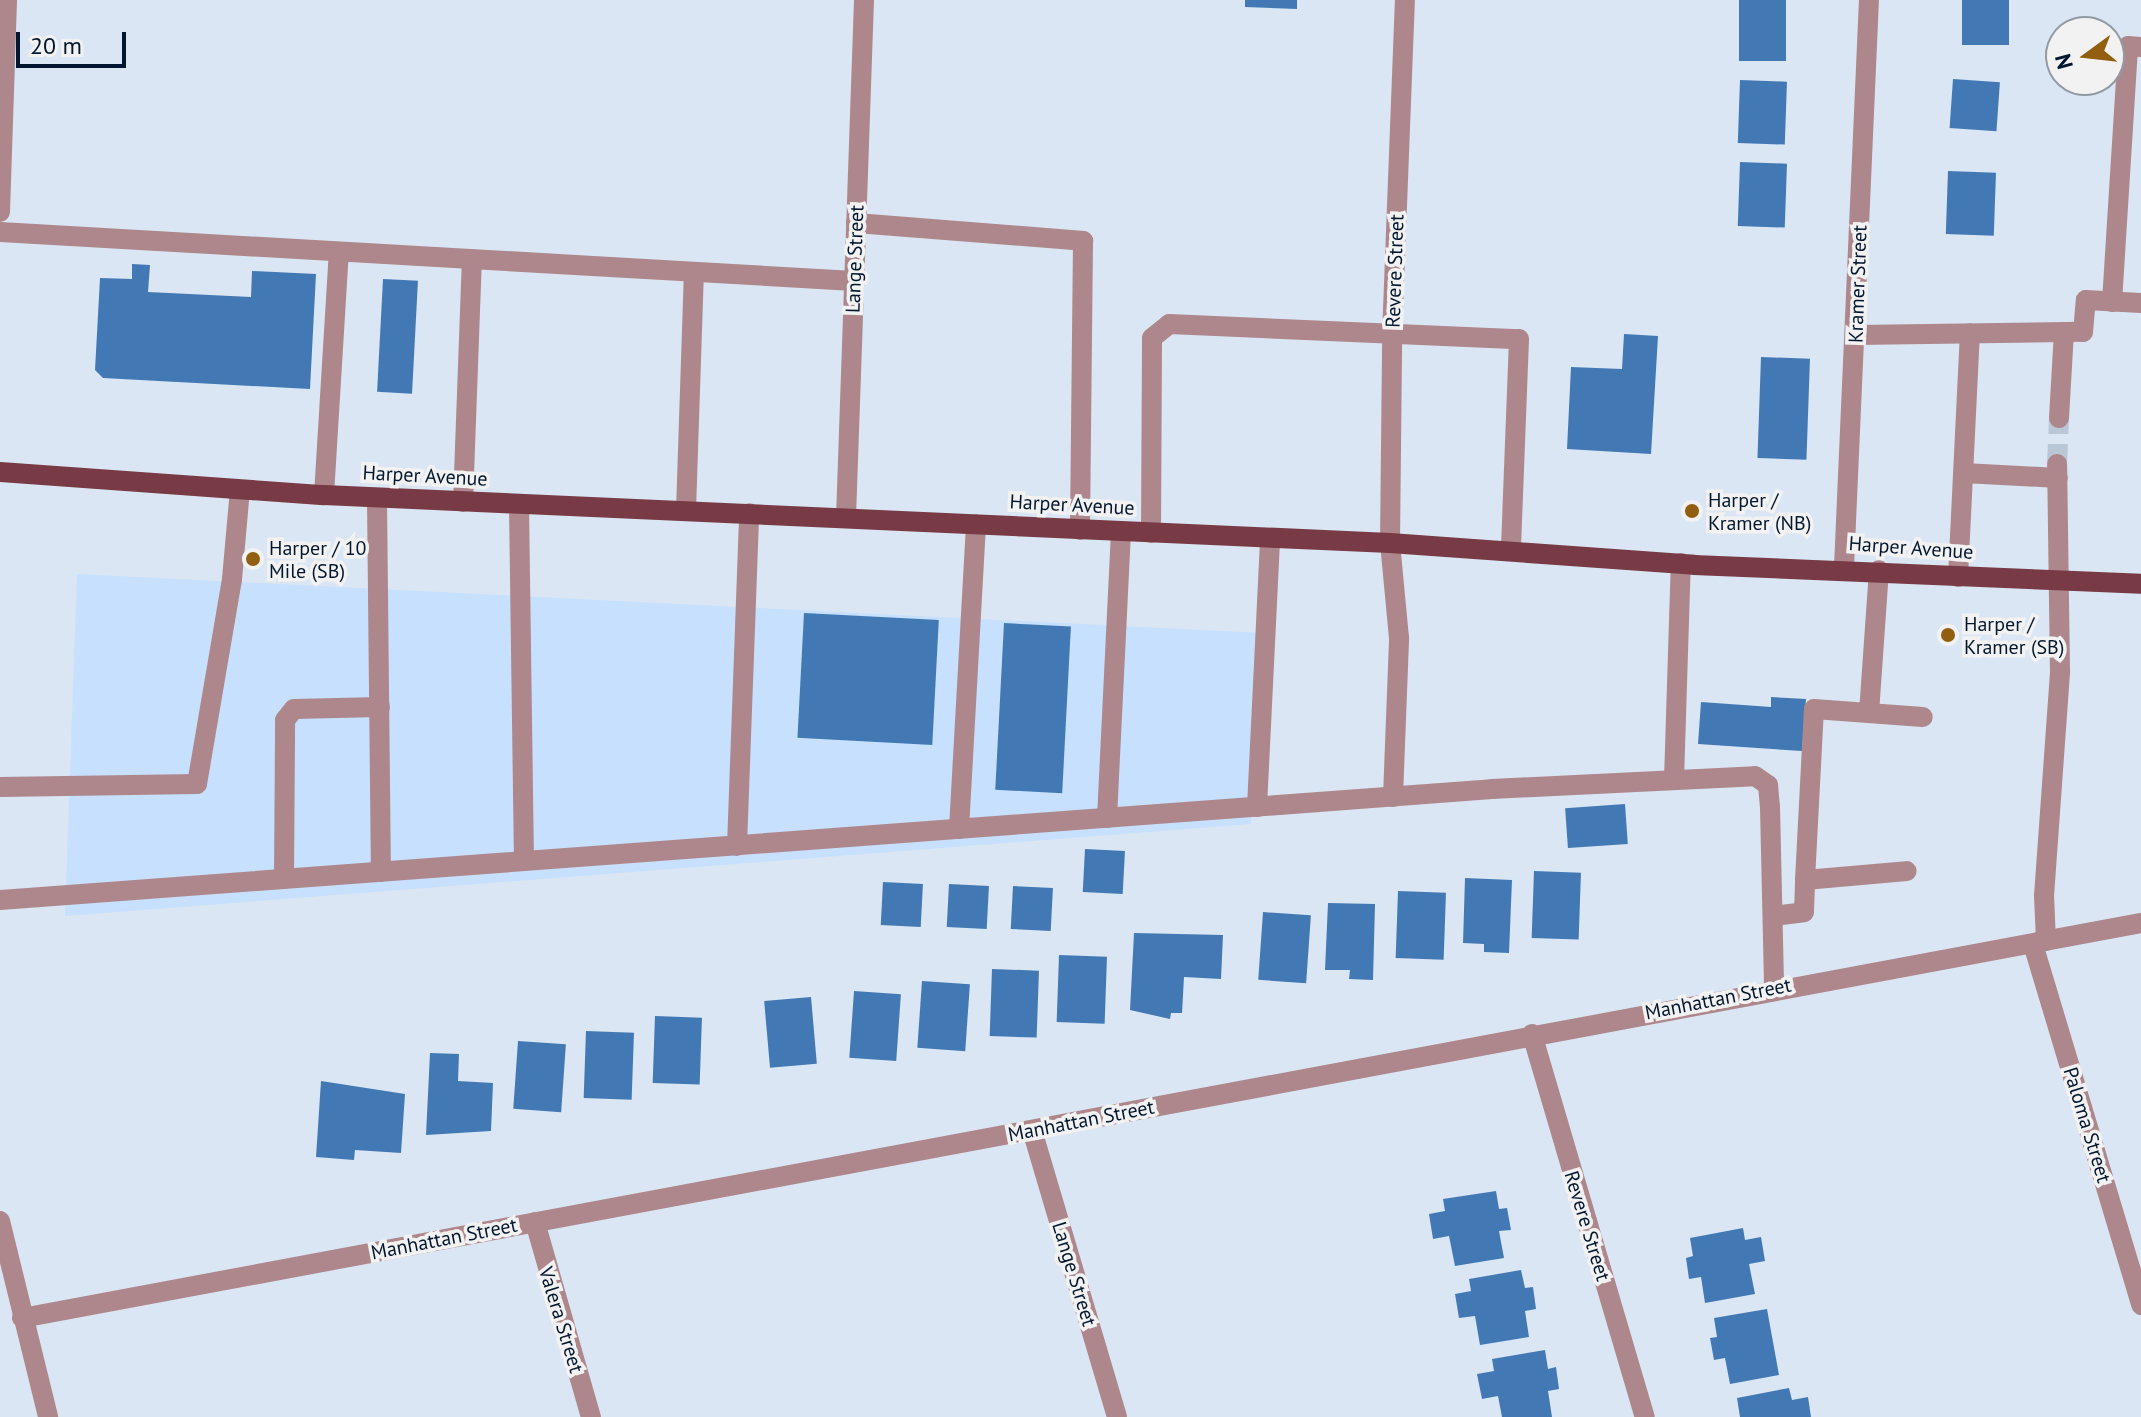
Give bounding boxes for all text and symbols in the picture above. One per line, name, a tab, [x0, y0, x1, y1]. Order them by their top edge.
scale bar	[20, 16, 130, 66]
north arrow	[2045, 16, 2125, 96]
text: 20 m	[30, 30, 82, 61]
text: N	[2048, 51, 2079, 72]
street label: Lange Street	[841, 205, 869, 313]
street label: Revere Street	[1381, 214, 1409, 328]
street label: Kramer Street	[1844, 225, 1872, 343]
street label: Harper Avenue	[362, 461, 488, 491]
place label: Harper / Kramer (NB)	[1708, 488, 1811, 535]
street label: Harper Avenue	[1009, 490, 1135, 520]
marker: Harper / Kramer (NB)	[1683, 502, 1701, 520]
street label: Harper Avenue	[1847, 532, 1975, 564]
place label: Harper / 10 Mile (SB)	[269, 536, 366, 583]
marker: Harper / 10 Mile (SB)	[244, 550, 262, 568]
place label: Harper / Kramer (SB)	[1964, 612, 2064, 659]
marker: Harper / Kramer (SB)	[1939, 626, 1957, 644]
street label: Manhattan Street	[1643, 973, 1793, 1025]
street label: Paloma Street	[2058, 1064, 2116, 1186]
street label: Manhattan Street	[1006, 1095, 1156, 1147]
street label: Revere Street	[1559, 1168, 1615, 1284]
street label: Manhattan Street	[369, 1213, 519, 1265]
street label: Lange Street	[1047, 1219, 1101, 1329]
street label: Valera Street	[534, 1264, 588, 1376]

